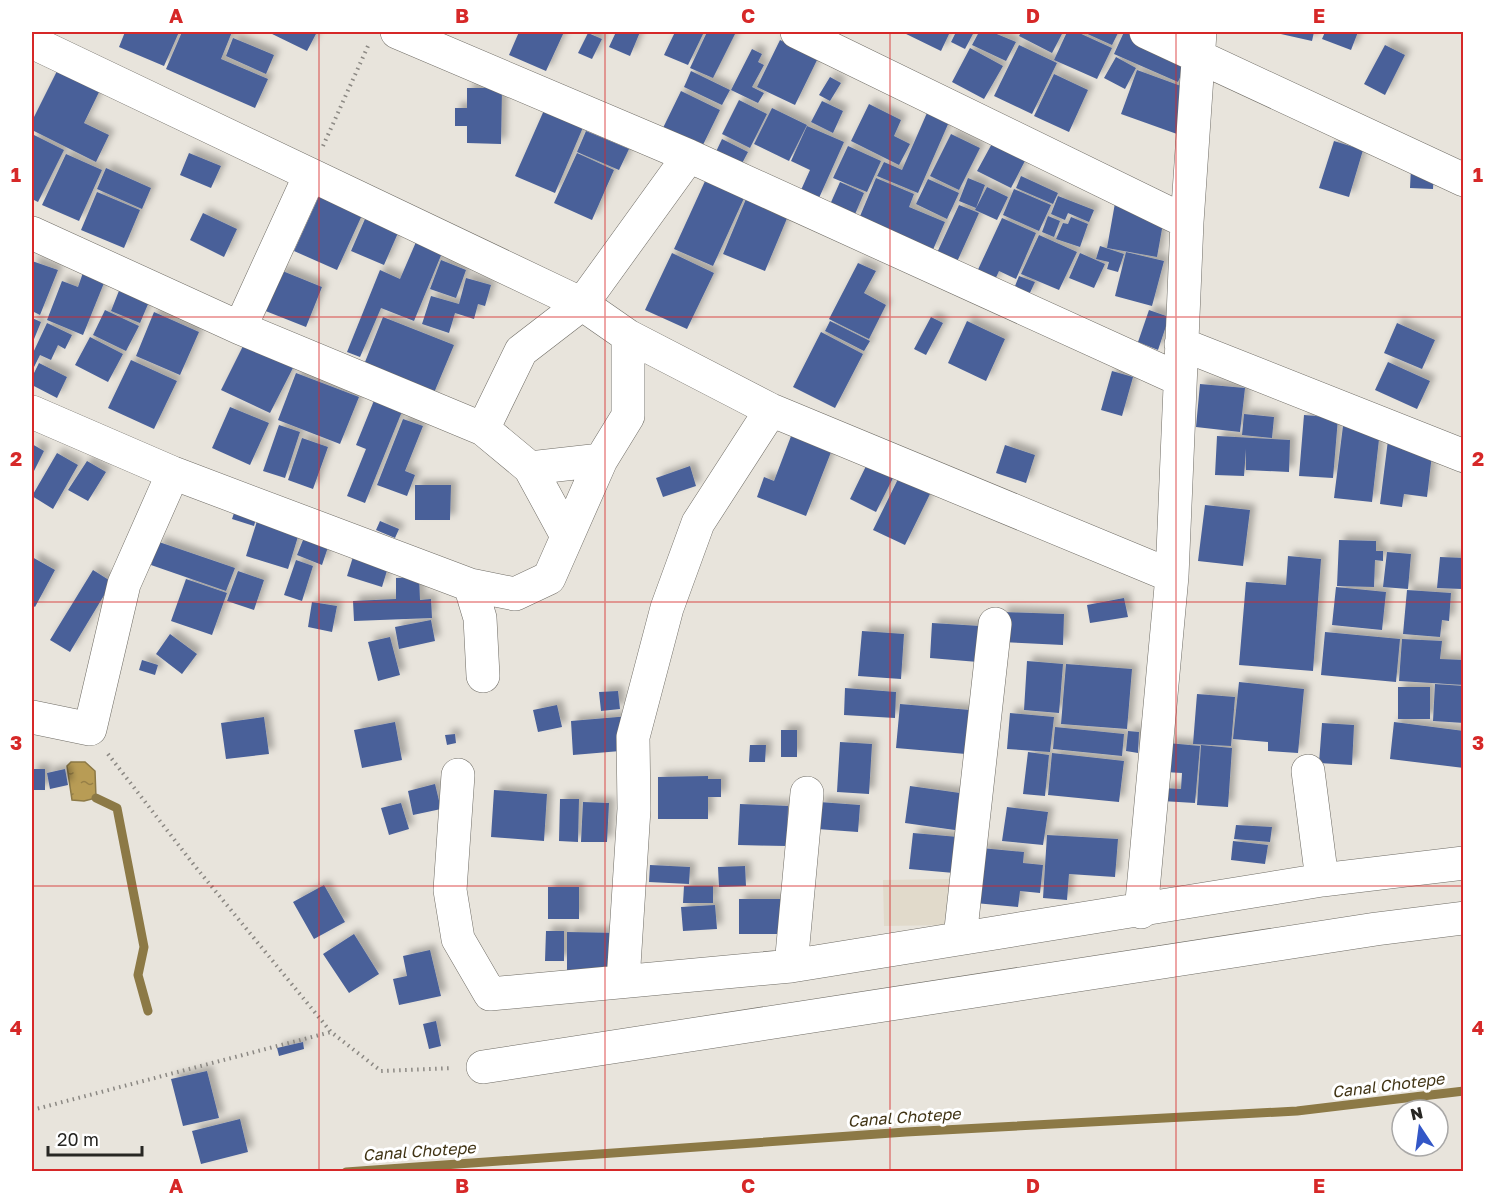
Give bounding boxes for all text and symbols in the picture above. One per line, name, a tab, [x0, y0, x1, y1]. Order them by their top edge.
text: A	[169, 3, 183, 27]
text: B	[455, 3, 469, 27]
text: C	[741, 3, 755, 27]
text: D	[1026, 3, 1040, 27]
text: E	[1313, 3, 1325, 27]
text: 1	[11, 162, 21, 186]
text: 1	[1473, 162, 1483, 186]
text: 2	[10, 446, 22, 470]
text: 2	[1472, 446, 1484, 470]
text: 3	[10, 730, 22, 754]
text: 3	[1472, 730, 1484, 754]
text: 4	[10, 1015, 22, 1039]
text: 4	[1472, 1015, 1484, 1039]
water label: Canal Chotepe	[1331, 1068, 1447, 1102]
north arrow	[1390, 1098, 1450, 1158]
text: N	[1408, 1102, 1425, 1124]
water label: Canal Chotepe	[847, 1103, 963, 1131]
scale bar	[48, 1119, 142, 1157]
text: 20 m	[57, 1128, 99, 1150]
water label: Canal Chotepe	[362, 1137, 478, 1165]
text: A	[169, 1173, 183, 1197]
text: B	[455, 1173, 469, 1197]
text: C	[741, 1173, 755, 1197]
text: D	[1026, 1173, 1040, 1197]
text: E	[1313, 1173, 1325, 1197]

